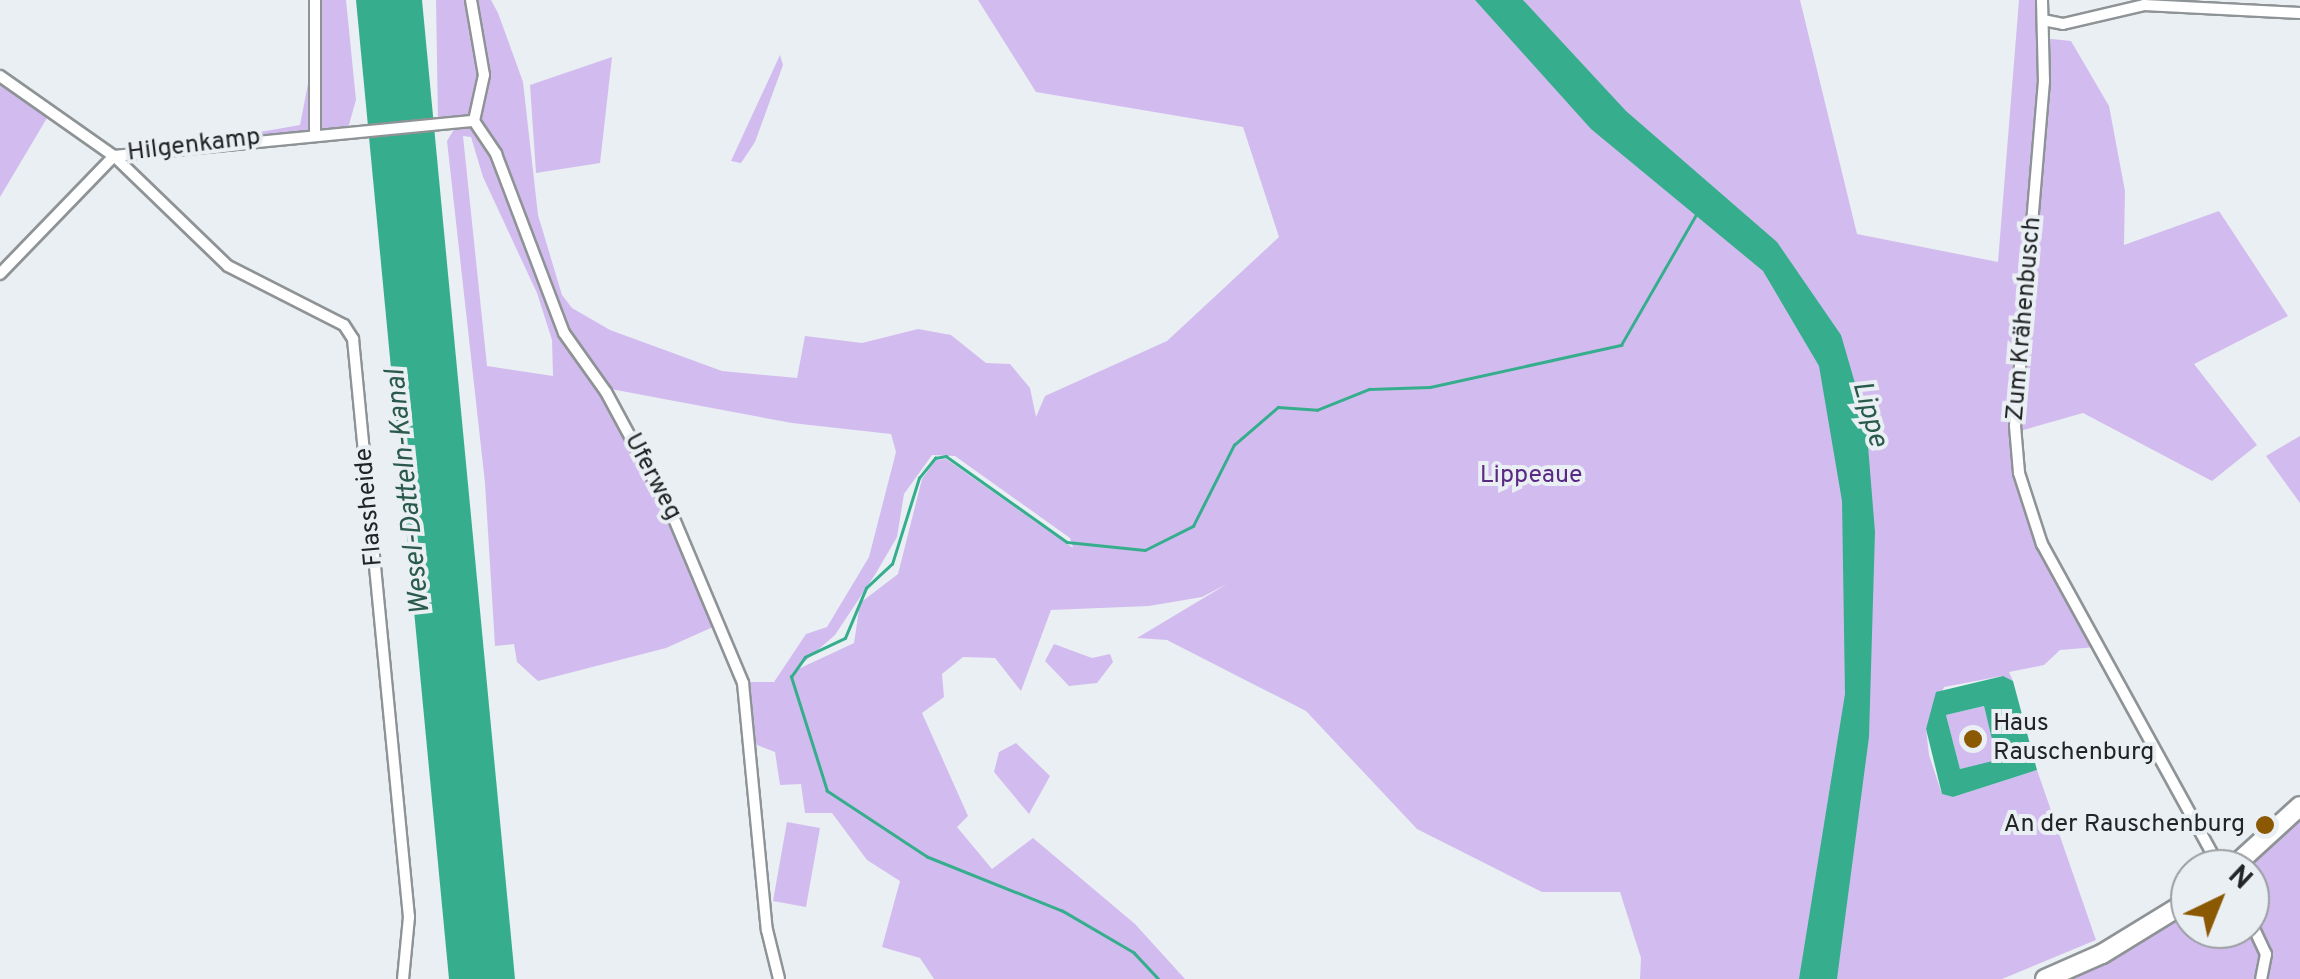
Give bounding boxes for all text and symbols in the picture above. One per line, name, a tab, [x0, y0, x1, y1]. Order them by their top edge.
street label: Hilgenkamp	[126, 123, 262, 169]
street label: Zum Krähenbusch	[2001, 216, 2049, 422]
water label: Wesel-Datteln-Kanal	[379, 368, 439, 616]
water label: Lippe	[1844, 377, 1894, 451]
street label: Uferweg	[617, 428, 687, 526]
street label: Flassheide	[350, 446, 390, 568]
park label: Lippeaue	[1480, 461, 1582, 491]
place label: Haus Rauschenburg	[1993, 710, 2154, 769]
marker: Haus Rauschenburg	[1962, 728, 1984, 750]
place label: An der Rauschenburg	[2003, 810, 2245, 840]
marker: An der Rauschenburg	[2254, 814, 2276, 836]
north arrow	[2170, 849, 2270, 949]
text: N	[2219, 858, 2259, 899]

